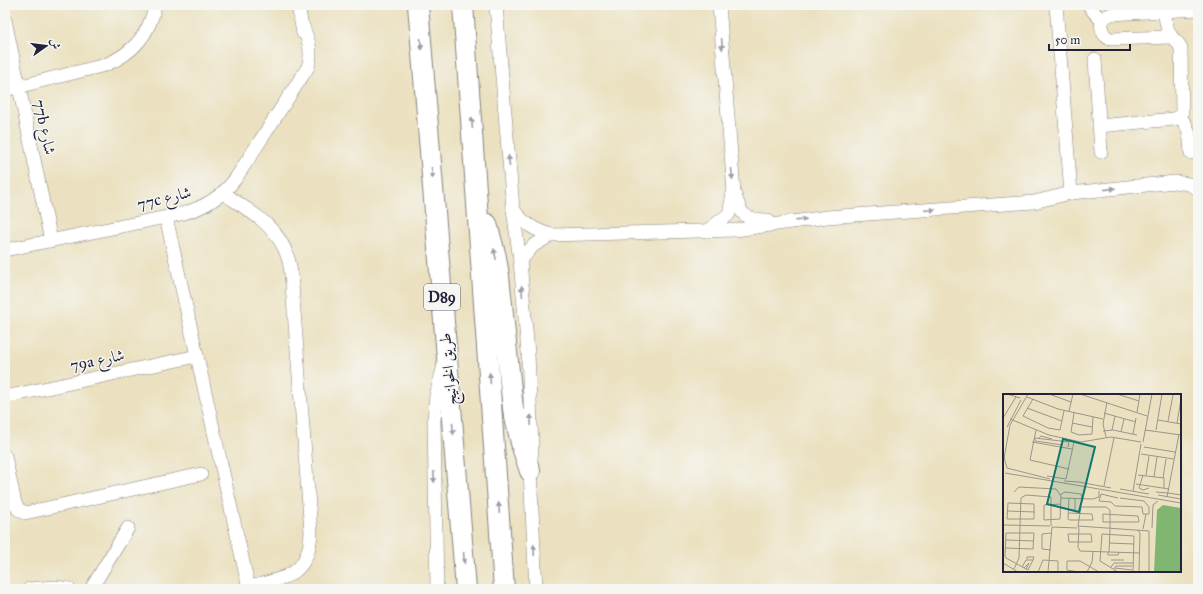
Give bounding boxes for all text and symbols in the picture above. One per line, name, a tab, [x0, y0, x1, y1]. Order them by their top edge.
north arrow	[26, 26, 66, 66]
scale bar	[1049, 26, 1130, 52]
text: 50 m	[1055, 33, 1080, 47]
text: ش	[48, 37, 63, 51]
one-way arrow	[418, 38, 425, 50]
one-way arrow	[719, 38, 726, 50]
street label: 77b شارع	[26, 98, 60, 157]
one-way arrow	[468, 117, 475, 129]
one-way arrow	[506, 155, 512, 167]
one-way arrow	[429, 167, 436, 179]
one-way arrow	[729, 167, 736, 180]
street label: 77c شارع	[135, 182, 194, 218]
one-way arrow	[1104, 186, 1116, 192]
one-way arrow	[924, 206, 936, 213]
one-way arrow	[795, 217, 807, 223]
one-way arrow	[492, 248, 498, 260]
road number: D89	[424, 284, 460, 310]
one-way arrow	[519, 285, 526, 297]
street label: طريق الخوانيج	[435, 332, 466, 406]
street label: 79a شارع	[68, 345, 127, 379]
one-way arrow	[486, 372, 493, 385]
inset map	[1003, 394, 1181, 572]
one-way arrow	[527, 414, 534, 426]
one-way arrow	[450, 423, 457, 435]
one-way arrow	[431, 471, 437, 484]
one-way arrow	[495, 502, 502, 514]
one-way arrow	[530, 544, 537, 556]
one-way arrow	[460, 552, 467, 564]

